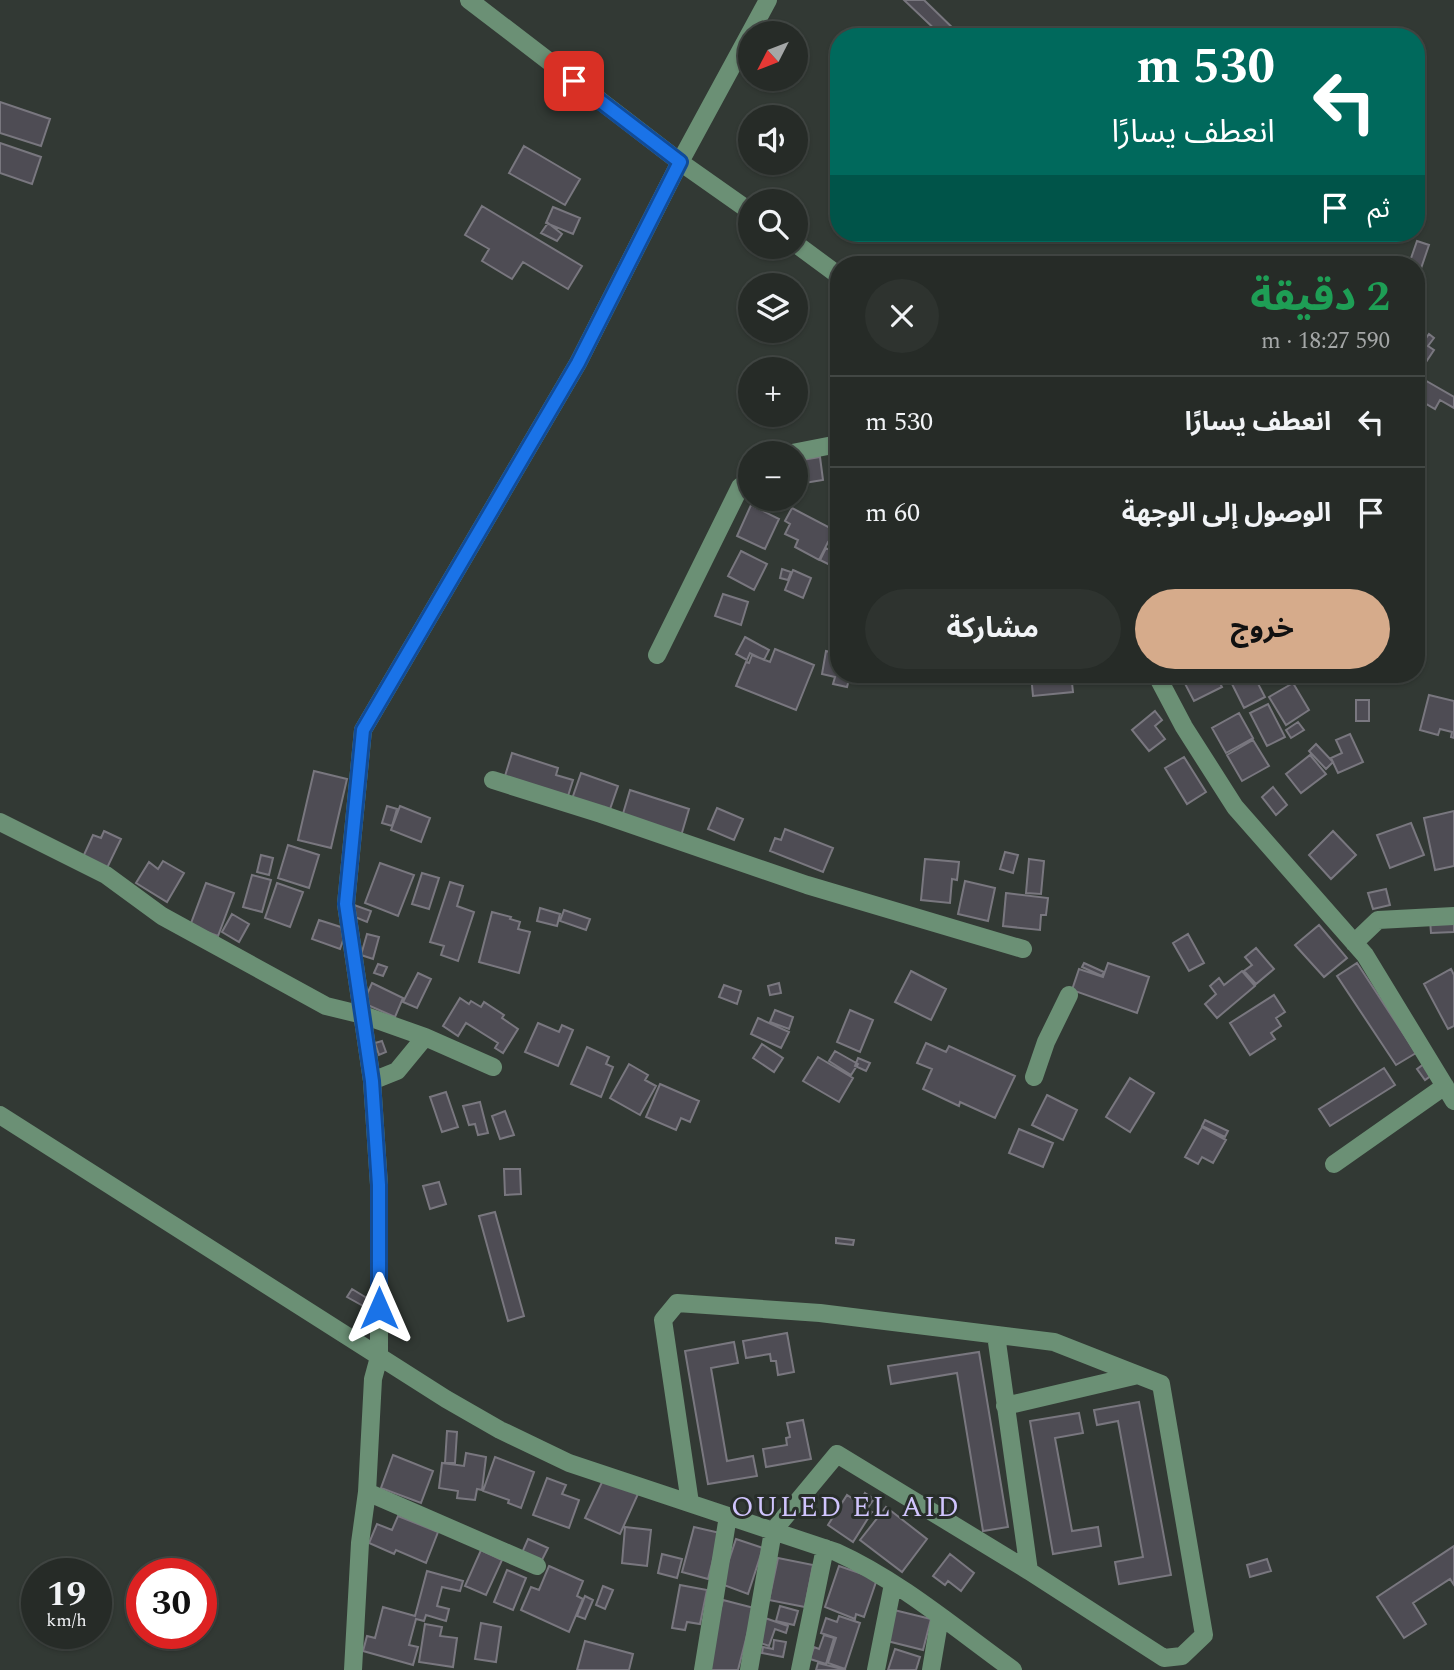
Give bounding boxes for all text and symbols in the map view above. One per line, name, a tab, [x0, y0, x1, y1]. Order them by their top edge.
north arrow	[738, 21, 808, 91]
map controls	[738, 21, 808, 511]
text: 530 m	[1136, 30, 1275, 105]
pin	[544, 51, 604, 111]
icon: left	[1299, 56, 1390, 147]
icon: arrive	[555, 62, 593, 100]
button: sound	[738, 105, 808, 175]
text: انعطف يسارًا	[1112, 108, 1275, 157]
button: search	[738, 189, 808, 259]
icon: arrive	[1316, 189, 1354, 227]
text: ثم	[1368, 189, 1390, 229]
text: 2 دقيقة	[1250, 266, 1390, 329]
button: layers	[738, 273, 808, 343]
button: close	[865, 279, 939, 353]
text: 590 m · 18:27	[1261, 324, 1390, 359]
button: +	[738, 357, 808, 427]
text: 530 m	[865, 402, 933, 442]
text: انعطف يسارًا	[1185, 402, 1331, 442]
icon: left	[1352, 403, 1390, 441]
button: −	[738, 441, 808, 511]
text: 60 m	[865, 493, 920, 533]
text: الوصول إلى الوجهة	[1122, 493, 1331, 533]
icon: arrive	[1352, 494, 1390, 532]
button: مشاركة	[865, 589, 1121, 669]
button: خروج	[1135, 589, 1390, 669]
position arrow	[342, 1271, 416, 1345]
district label: OULED EL AID	[731, 1486, 961, 1529]
speed limit sign: 30	[126, 1558, 217, 1649]
text: 19	[47, 1568, 86, 1621]
text: km/h	[46, 1607, 87, 1634]

